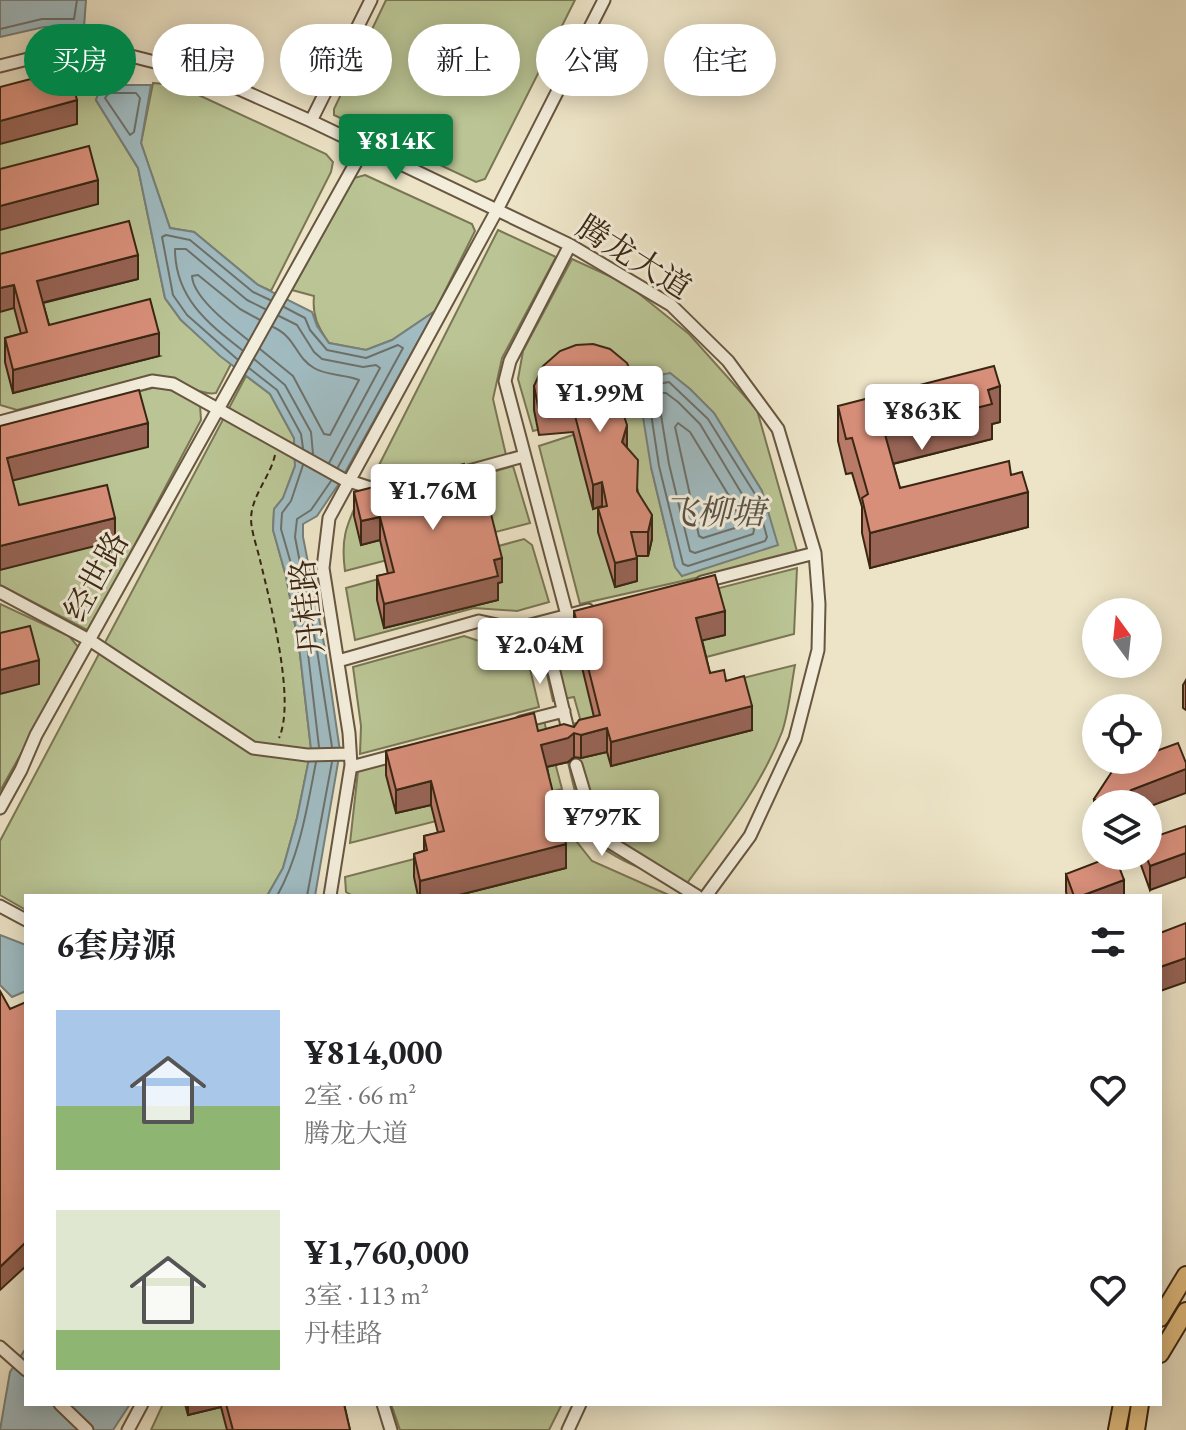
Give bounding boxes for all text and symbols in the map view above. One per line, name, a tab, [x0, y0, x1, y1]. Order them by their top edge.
chip: 买房	[24, 24, 136, 96]
chip: 租房	[152, 24, 264, 96]
chip: 筛选	[280, 24, 392, 96]
chip: 新上	[408, 24, 520, 96]
chip: 公寓	[536, 24, 648, 96]
chip: 住宅	[664, 24, 776, 96]
pin: ¥814K	[340, 114, 452, 182]
text: ¥814K	[357, 123, 435, 157]
street label: 腾龙大道	[569, 205, 699, 309]
pin: ¥1.99M	[535, 366, 665, 434]
text: ¥1.99M	[556, 375, 644, 409]
pin: ¥863K	[866, 384, 978, 452]
text: ¥863K	[883, 393, 961, 427]
pin: ¥1.76M	[368, 464, 498, 532]
text: ¥1.76M	[389, 473, 477, 507]
water label: 飞柳塘	[663, 490, 770, 534]
street label: 经世路	[54, 524, 138, 628]
street label: 丹桂路	[281, 557, 333, 657]
north arrow	[1082, 598, 1162, 678]
map controls	[1082, 598, 1162, 870]
pin: ¥2.04M	[475, 618, 605, 686]
text: ¥2.04M	[496, 627, 584, 661]
button: locate	[1082, 694, 1162, 774]
pin: ¥797K	[546, 790, 658, 858]
button: layers	[1082, 790, 1162, 870]
text: ¥797K	[563, 799, 641, 833]
icon: filters	[1086, 920, 1130, 964]
text: 6套房源	[56, 923, 176, 967]
text: ¥814,000	[304, 1030, 443, 1074]
icon: home	[120, 1042, 216, 1138]
icon: heart	[1086, 1068, 1130, 1112]
text: 2室 · 66 m²	[304, 1078, 416, 1112]
text: 腾龙大道	[304, 1116, 408, 1150]
text: ¥1,760,000	[304, 1230, 469, 1274]
icon: home	[120, 1242, 216, 1338]
icon: heart	[1086, 1268, 1130, 1312]
text: 3室 · 113 m²	[304, 1278, 429, 1312]
text: 丹桂路	[304, 1316, 382, 1350]

